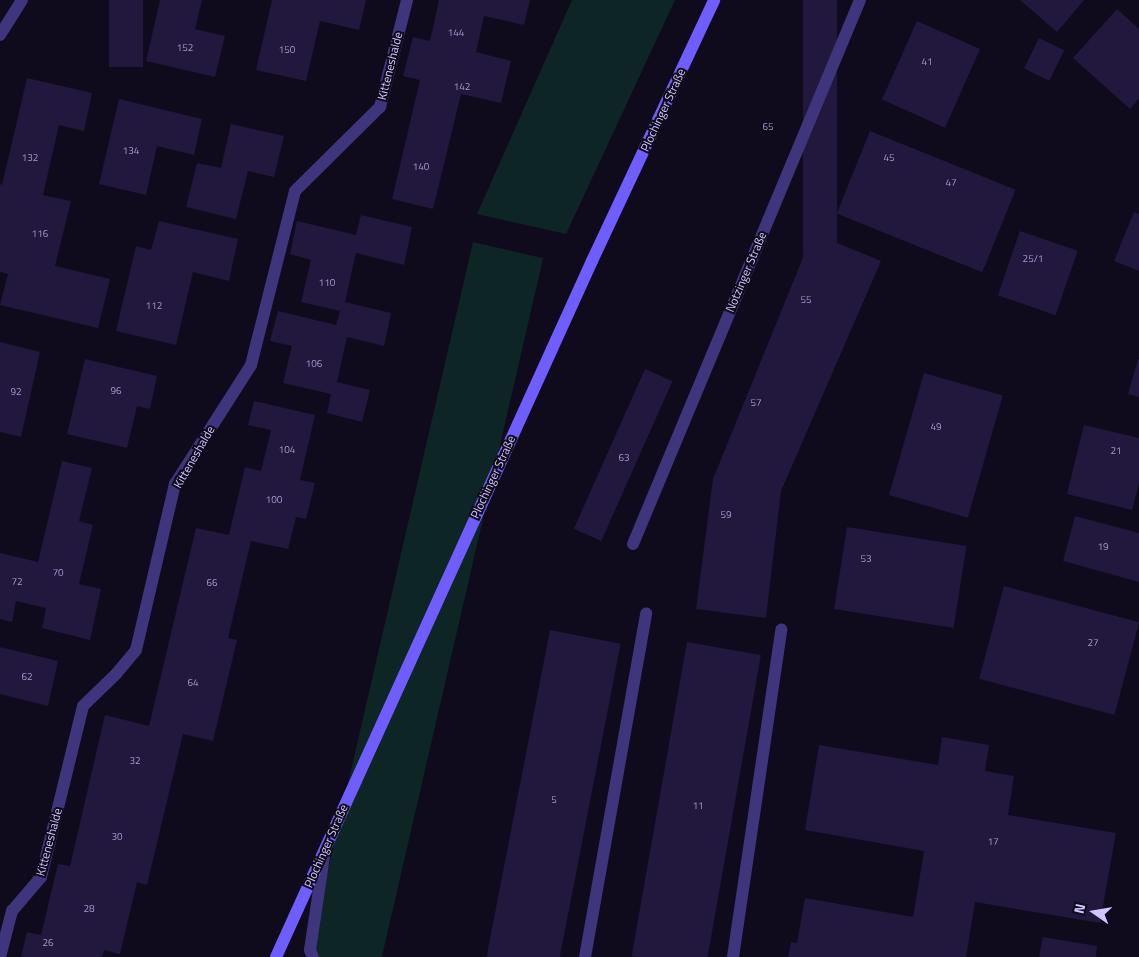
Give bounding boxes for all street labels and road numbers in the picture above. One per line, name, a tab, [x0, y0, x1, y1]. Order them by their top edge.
street label: Kitteneshalde	[375, 30, 405, 102]
street label: Plochinger Straße	[638, 66, 688, 154]
street label: Notzinger Straße	[723, 230, 769, 314]
street label: Kitteneshalde	[170, 423, 218, 491]
street label: Plochinger Straße	[468, 433, 518, 521]
street label: Plochinger Straße	[301, 802, 351, 890]
street label: Kitteneshalde	[33, 806, 65, 878]

